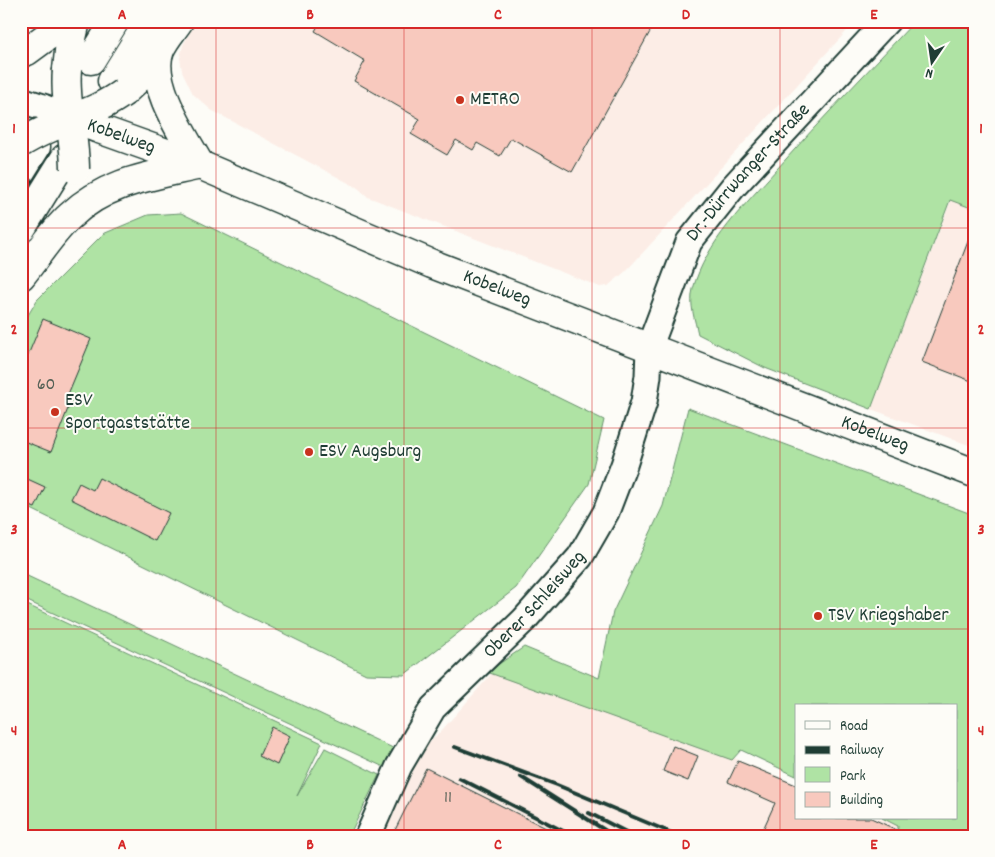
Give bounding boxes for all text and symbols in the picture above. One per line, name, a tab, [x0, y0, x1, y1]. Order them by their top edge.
text: A	[118, 4, 127, 27]
text: B	[306, 4, 314, 27]
text: C	[494, 4, 502, 27]
text: D	[682, 4, 691, 27]
text: E	[870, 4, 878, 27]
north arrow	[908, 38, 958, 88]
text: N	[924, 62, 935, 83]
place label: METRO	[470, 86, 520, 114]
marker: METRO	[454, 94, 466, 106]
street label: Dr.-Dürrwanger-Straße	[680, 97, 818, 248]
street label: Kobelweg	[83, 112, 159, 162]
text: 1	[12, 118, 16, 141]
text: 1	[979, 118, 983, 141]
street label: Kobelweg	[459, 263, 535, 315]
text: 2	[11, 319, 18, 342]
text: 2	[978, 319, 985, 342]
house number: 60	[37, 373, 55, 398]
place label: ESV Sportgaststätte	[65, 387, 190, 438]
marker: ESV Sportgaststätte	[49, 406, 61, 418]
street label: Kobelweg	[837, 409, 913, 461]
place label: ESV Augsburg	[319, 438, 421, 466]
marker: ESV Augsburg	[303, 446, 315, 458]
text: 3	[10, 519, 18, 542]
text: 3	[977, 519, 985, 542]
street label: Oberer Schleisweg	[478, 545, 593, 666]
place label: TSV Kriegshaber	[828, 602, 949, 630]
marker: TSV Kriegshaber	[812, 610, 824, 622]
legend	[795, 704, 958, 820]
text: Road	[840, 716, 868, 738]
text: 4	[11, 720, 17, 743]
text: 4	[978, 720, 984, 743]
text: Railway	[840, 740, 884, 762]
text: Park	[840, 766, 866, 788]
house number: 11	[444, 786, 452, 811]
text: Building	[840, 790, 883, 812]
text: A	[118, 834, 127, 857]
text: B	[306, 834, 314, 857]
text: C	[494, 834, 502, 857]
text: D	[682, 834, 691, 857]
text: E	[870, 834, 878, 857]

